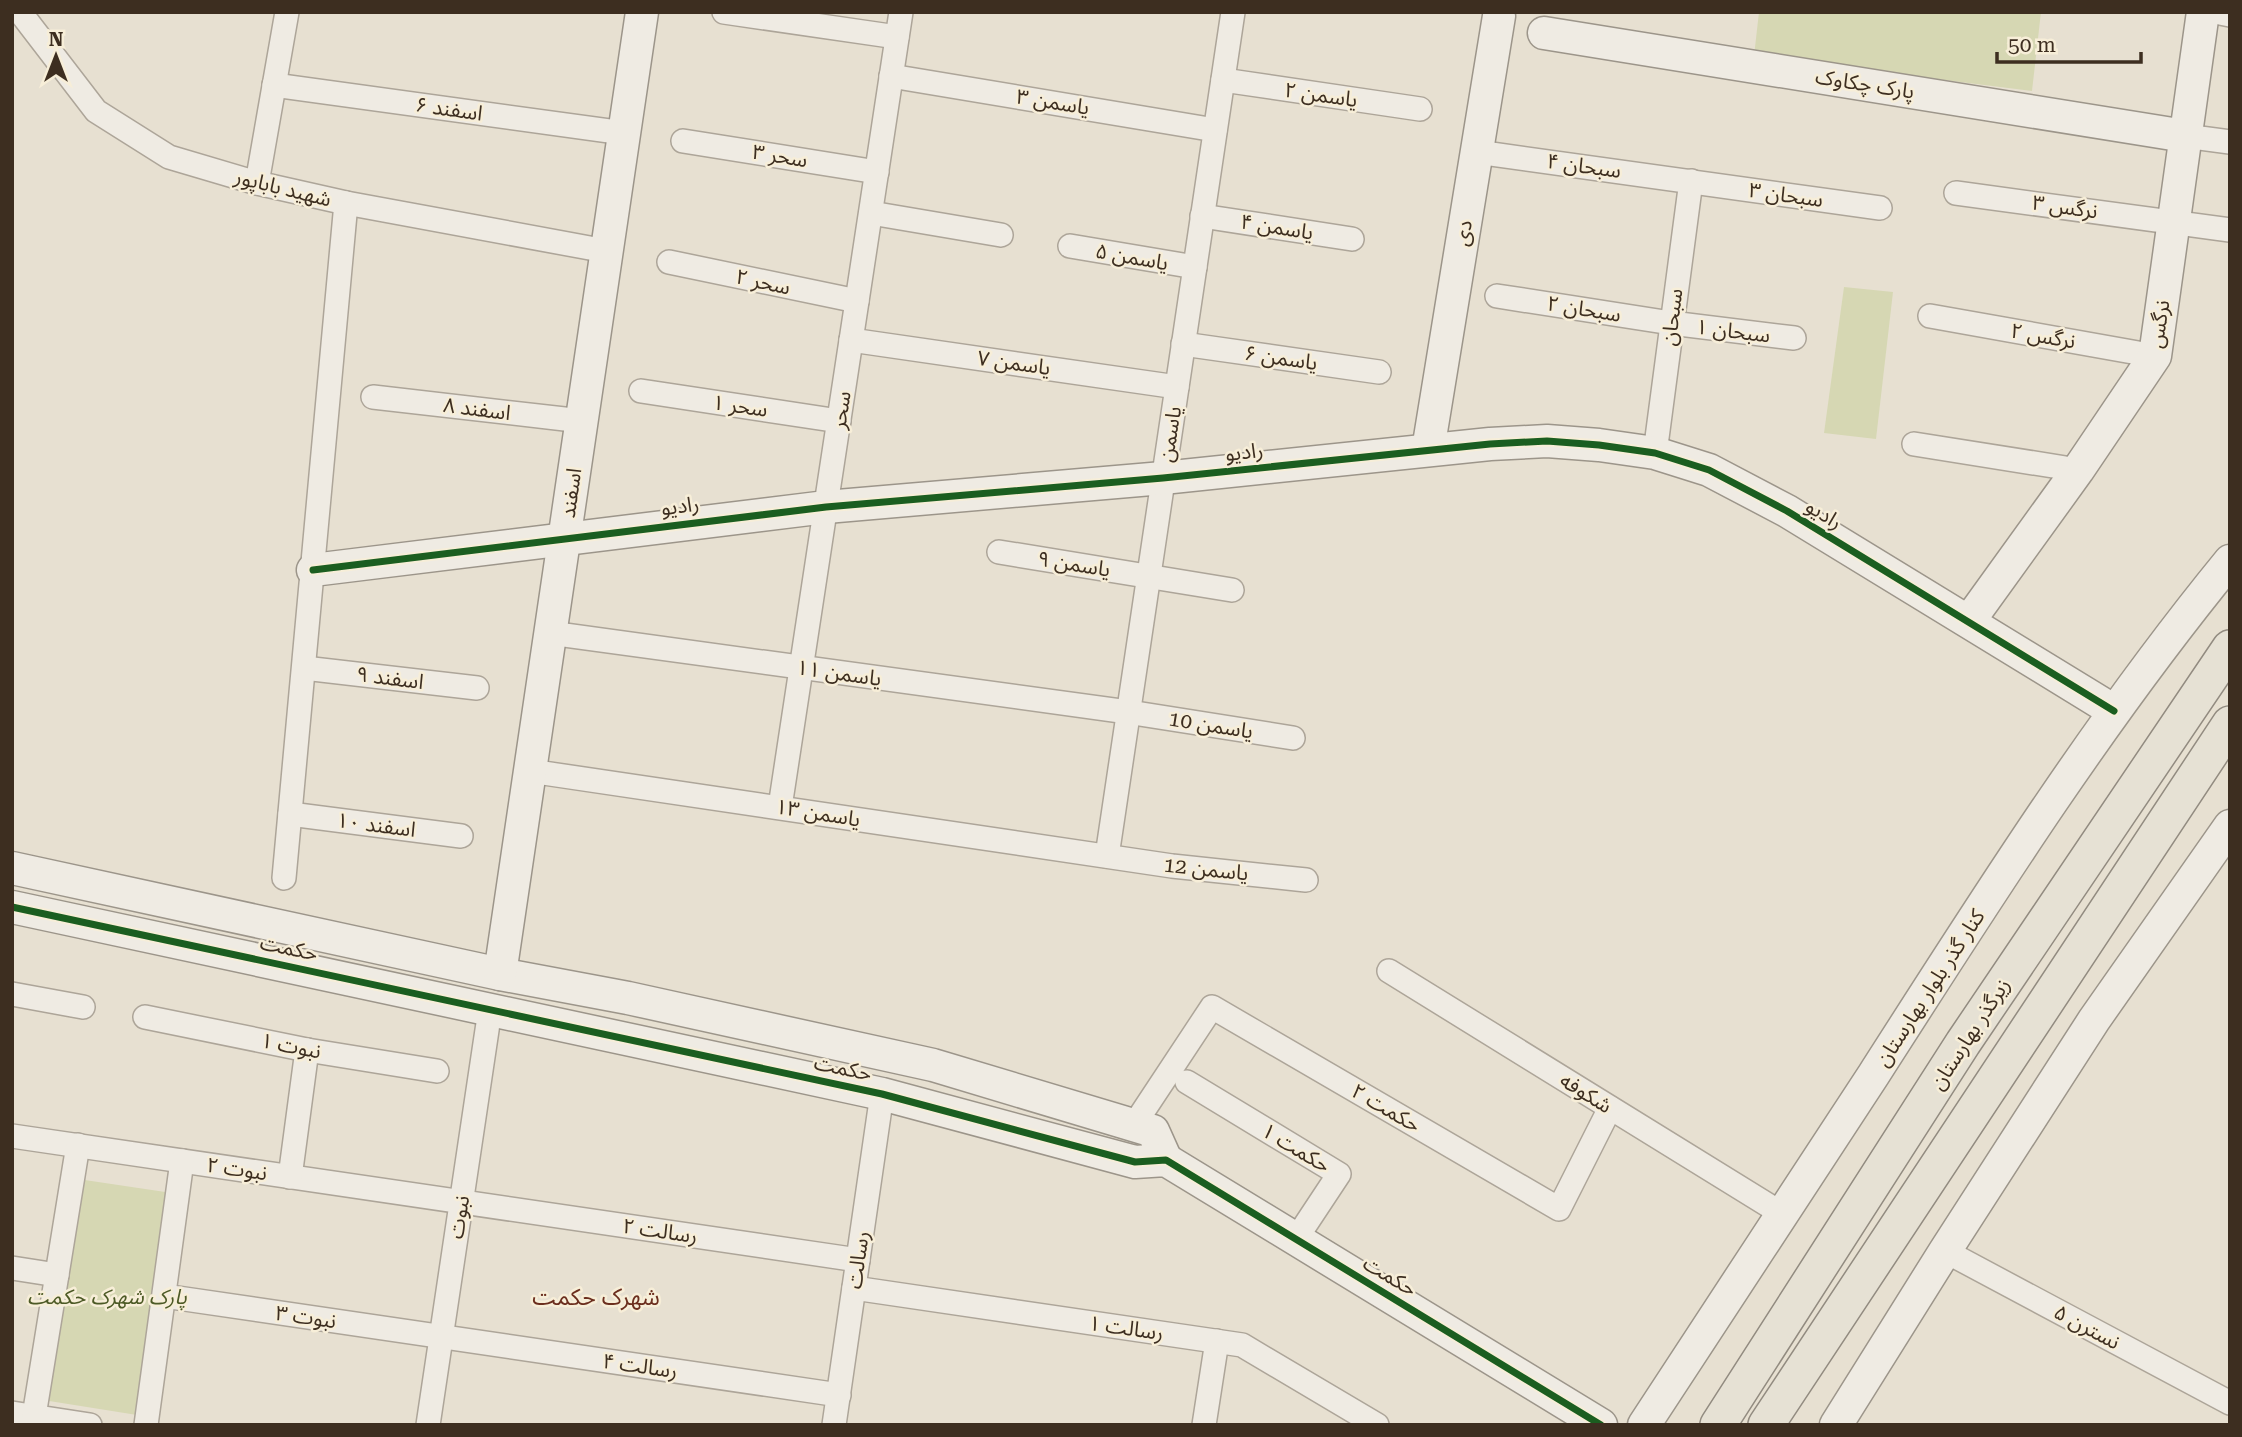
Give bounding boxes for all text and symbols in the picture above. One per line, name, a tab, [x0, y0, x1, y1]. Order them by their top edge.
north arrow	[21, 21, 91, 91]
scale bar	[1997, 21, 2140, 65]
text: N	[49, 28, 64, 51]
text: 50 m	[2008, 33, 2056, 57]
street label: پارک چکاوک	[1814, 64, 1916, 105]
street label: یاسمن ۲	[1283, 78, 1359, 112]
street label: یاسمن ۳	[1015, 84, 1091, 120]
street label: اسفند ۶	[414, 92, 484, 126]
street label: سحر ۳	[751, 140, 809, 172]
street label: سبحان ۴	[1545, 149, 1623, 183]
street label: شهید باباپور	[231, 164, 334, 213]
street label: سبحان ۳	[1747, 178, 1825, 212]
street label: نرگس ۳	[2031, 191, 2099, 223]
street label: یاسمن ۴	[1239, 209, 1315, 245]
street label: دی	[1449, 218, 1477, 248]
street label: یاسمن ۵	[1094, 239, 1170, 275]
street label: سحر ۲	[733, 264, 793, 300]
street label: سبحان	[1657, 287, 1687, 347]
street label: سبحان ۲	[1545, 291, 1623, 327]
street label: نرگس	[2143, 298, 2175, 350]
street label: سبحان ۱	[1694, 315, 1772, 347]
street label: نرگس ۲	[2009, 318, 2077, 354]
street label: یاسمن ۶	[1243, 341, 1319, 375]
street label: یاسمن ۷	[976, 346, 1052, 380]
street label: سحر	[826, 389, 856, 432]
street label: سحر ۱	[711, 390, 769, 422]
street label: اسفند ۸	[442, 393, 512, 425]
street label: یاسمن	[1154, 404, 1186, 464]
street label: رادیو	[1224, 438, 1264, 466]
street label: اسفند	[556, 466, 586, 520]
street label: رادیو	[659, 492, 701, 520]
street label: رادیو	[1801, 494, 1847, 534]
street label: یاسمن ۹	[1036, 546, 1112, 582]
street label: یاسمن ۱۱	[795, 655, 883, 691]
street label: اسفند ۹	[355, 662, 425, 694]
street label: یاسمن 10	[1167, 706, 1255, 744]
street label: یاسمن ۱۳	[774, 794, 862, 832]
street label: اسفند ۱۰	[335, 808, 417, 842]
street label: یاسمن 12	[1162, 853, 1250, 885]
street label: کنار گذر بلوار بهارستان	[1870, 905, 1990, 1071]
street label: حکمت	[258, 930, 320, 966]
street label: زیرگذر بهارستان	[1925, 974, 2015, 1094]
street label: نبوت ۱	[259, 1028, 323, 1064]
street label: حکمت	[812, 1050, 874, 1086]
street label: شکوفه	[1556, 1068, 1616, 1118]
street label: حکمت ۲	[1347, 1079, 1425, 1137]
street label: حکمت ۱	[1257, 1118, 1335, 1178]
street label: نبوت ۲	[205, 1153, 269, 1185]
street label: نبوت	[444, 1194, 474, 1240]
street label: رسالت ۲	[621, 1214, 699, 1248]
street label: رسالت	[842, 1230, 874, 1290]
street label: حکمت	[1359, 1251, 1421, 1301]
district label: شهرک حکمت	[532, 1284, 660, 1311]
park label: پارک شهرک حکمت	[27, 1285, 187, 1311]
street label: نسترن ۵	[2050, 1300, 2124, 1354]
street label: نبوت ۳	[274, 1301, 338, 1333]
street label: رسالت ۱	[1087, 1311, 1165, 1345]
street label: رسالت ۴	[601, 1349, 679, 1383]

